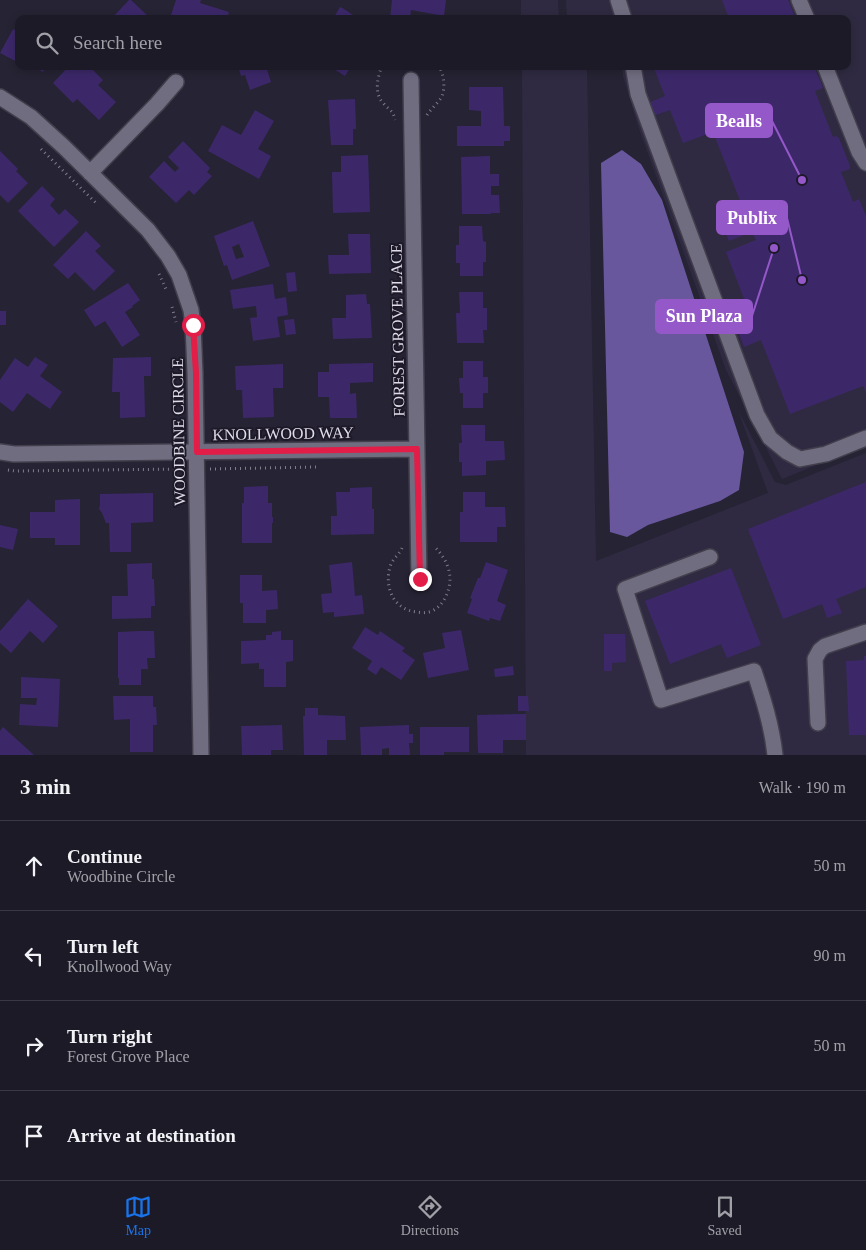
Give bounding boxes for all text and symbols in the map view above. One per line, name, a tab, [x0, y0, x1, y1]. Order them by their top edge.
search box	[15, 15, 851, 70]
icon: search	[33, 29, 61, 57]
text: Search here	[73, 32, 162, 53]
callout: Bealls	[706, 104, 772, 137]
text: Bealls	[716, 111, 762, 131]
callout: Publix	[717, 201, 787, 234]
text: Publix	[727, 208, 777, 228]
street label: FOREST GROVE PLACE	[387, 243, 408, 417]
callout: Sun Plaza	[656, 300, 752, 333]
text: Sun Plaza	[666, 306, 742, 326]
route start	[182, 314, 205, 337]
street label: WOODBINE CIRCLE	[169, 358, 188, 506]
street label: KNOLLWOOD WAY	[212, 424, 354, 443]
route end	[409, 568, 432, 591]
text: 3 min	[20, 775, 71, 799]
text: Walk · 190 m	[759, 779, 846, 796]
text: Continue	[67, 846, 142, 867]
icon: ahead	[20, 852, 48, 880]
text: 50 m	[814, 857, 846, 874]
text: Woodbine Circle	[67, 868, 175, 885]
text: Turn left	[67, 936, 139, 957]
icon: left	[20, 942, 48, 970]
text: 90 m	[814, 947, 846, 964]
text: Knollwood Way	[67, 958, 172, 975]
text: Turn right	[67, 1026, 152, 1047]
icon: right	[20, 1032, 48, 1060]
text: 50 m	[814, 1037, 846, 1054]
text: Forest Grove Place	[67, 1048, 190, 1065]
icon: arrive	[20, 1122, 48, 1150]
text: Arrive at destination	[67, 1125, 236, 1146]
tab: Map	[124, 1193, 152, 1239]
tab: Directions	[401, 1193, 459, 1239]
tab: Saved	[708, 1193, 742, 1239]

